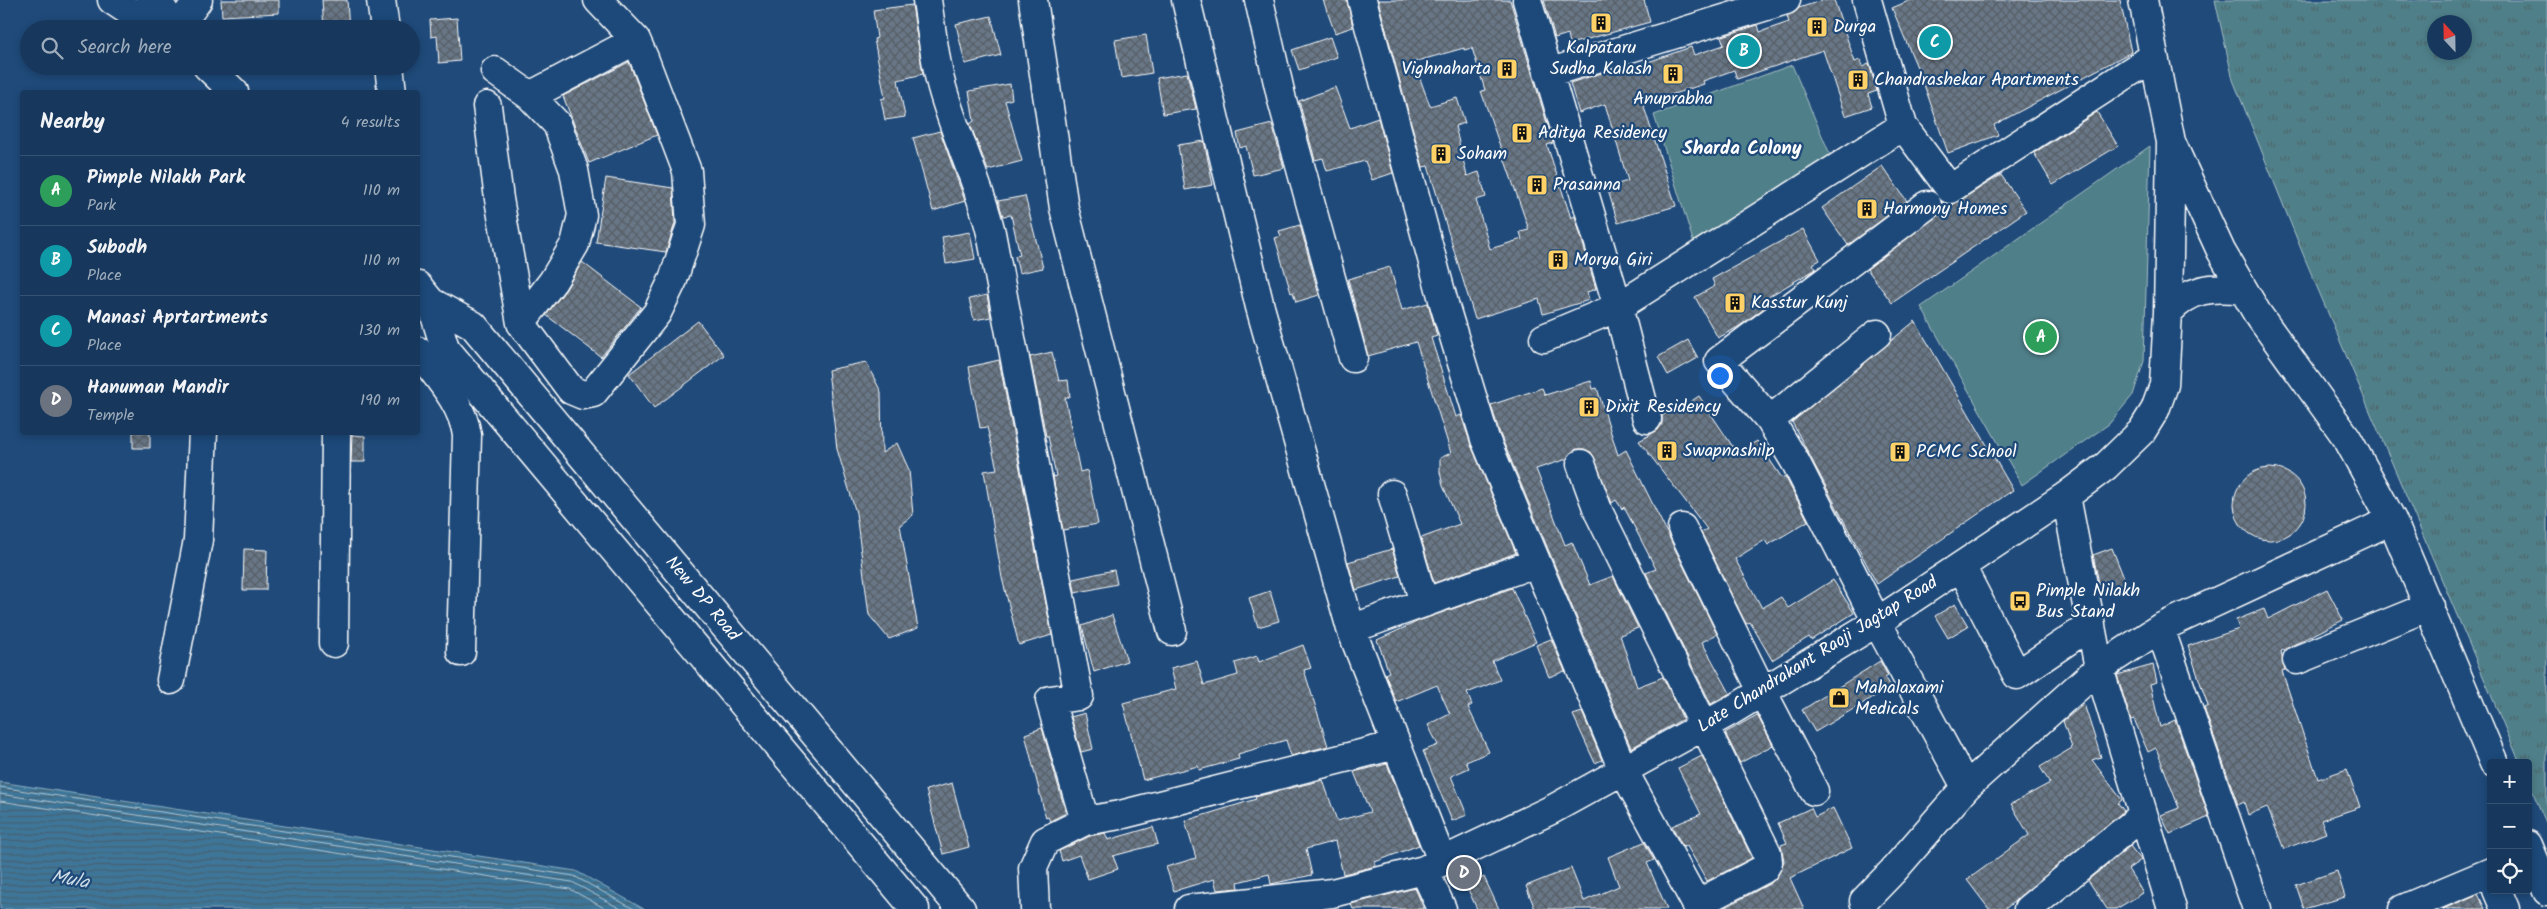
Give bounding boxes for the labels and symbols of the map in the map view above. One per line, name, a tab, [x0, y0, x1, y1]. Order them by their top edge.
building icon: Kalpataru Sudha Kalash	[1589, 11, 1613, 35]
place label: Durga	[1833, 13, 1876, 42]
building icon: Durga	[1805, 15, 1829, 39]
north arrow	[2427, 15, 2472, 60]
pin: C	[1919, 23, 1951, 61]
pin: B	[1728, 32, 1760, 70]
place label: Kalpataru Sudha Kalash	[1550, 34, 1652, 84]
place label: Vighnaharta	[1401, 55, 1491, 84]
building icon: Vighnaharta	[1495, 57, 1519, 81]
building icon: Anuprabha	[1661, 62, 1685, 86]
place label: Chandrashekar Apartments	[1874, 66, 2079, 95]
building icon: Chandrashekar Apartments	[1846, 68, 1870, 92]
place label: Anuprabha	[1633, 85, 1713, 114]
place label: Aditya Residency	[1538, 119, 1668, 148]
building icon: Aditya Residency	[1510, 121, 1534, 145]
district label: Sharda Colony	[1682, 134, 1802, 164]
place label: Soham	[1457, 140, 1507, 169]
building icon: Soham	[1429, 142, 1453, 166]
place label: Prasanna	[1553, 171, 1621, 200]
building icon: Prasanna	[1525, 173, 1549, 197]
place label: Harmony Homes	[1883, 195, 2008, 224]
building icon: Harmony Homes	[1855, 197, 1879, 221]
place label: Morya Giri	[1574, 246, 1653, 275]
building icon: Morya Giri	[1546, 248, 1570, 272]
place label: Kasstur Kunj	[1751, 289, 1849, 318]
building icon: Kasstur Kunj	[1723, 291, 1747, 315]
pin: A	[2025, 318, 2057, 356]
your location	[1707, 363, 1733, 389]
place label: Dixit Residency	[1605, 393, 1721, 422]
building icon: Dixit Residency	[1577, 395, 1601, 419]
place label: Swapnashilp	[1683, 437, 1775, 466]
place label: PCMC School	[1916, 438, 2017, 467]
building icon: Swapnashilp	[1655, 439, 1679, 463]
building icon: PCMC School	[1888, 440, 1912, 464]
street label: New DP Road	[657, 550, 747, 649]
street label: Late Chandrakant Raoji Jagtap Road	[1692, 568, 1945, 741]
place label: Pimple Nilakh Bus Stand	[2036, 577, 2140, 627]
bus stop icon: Pimple Nilakh Bus Stand	[2008, 589, 2032, 613]
place label: Mahalaxami Medicals	[1855, 674, 1944, 724]
shop icon: Mahalaxami Medicals	[1827, 686, 1851, 710]
pin: D	[1448, 854, 1480, 892]
water label: Mula	[49, 862, 92, 898]

